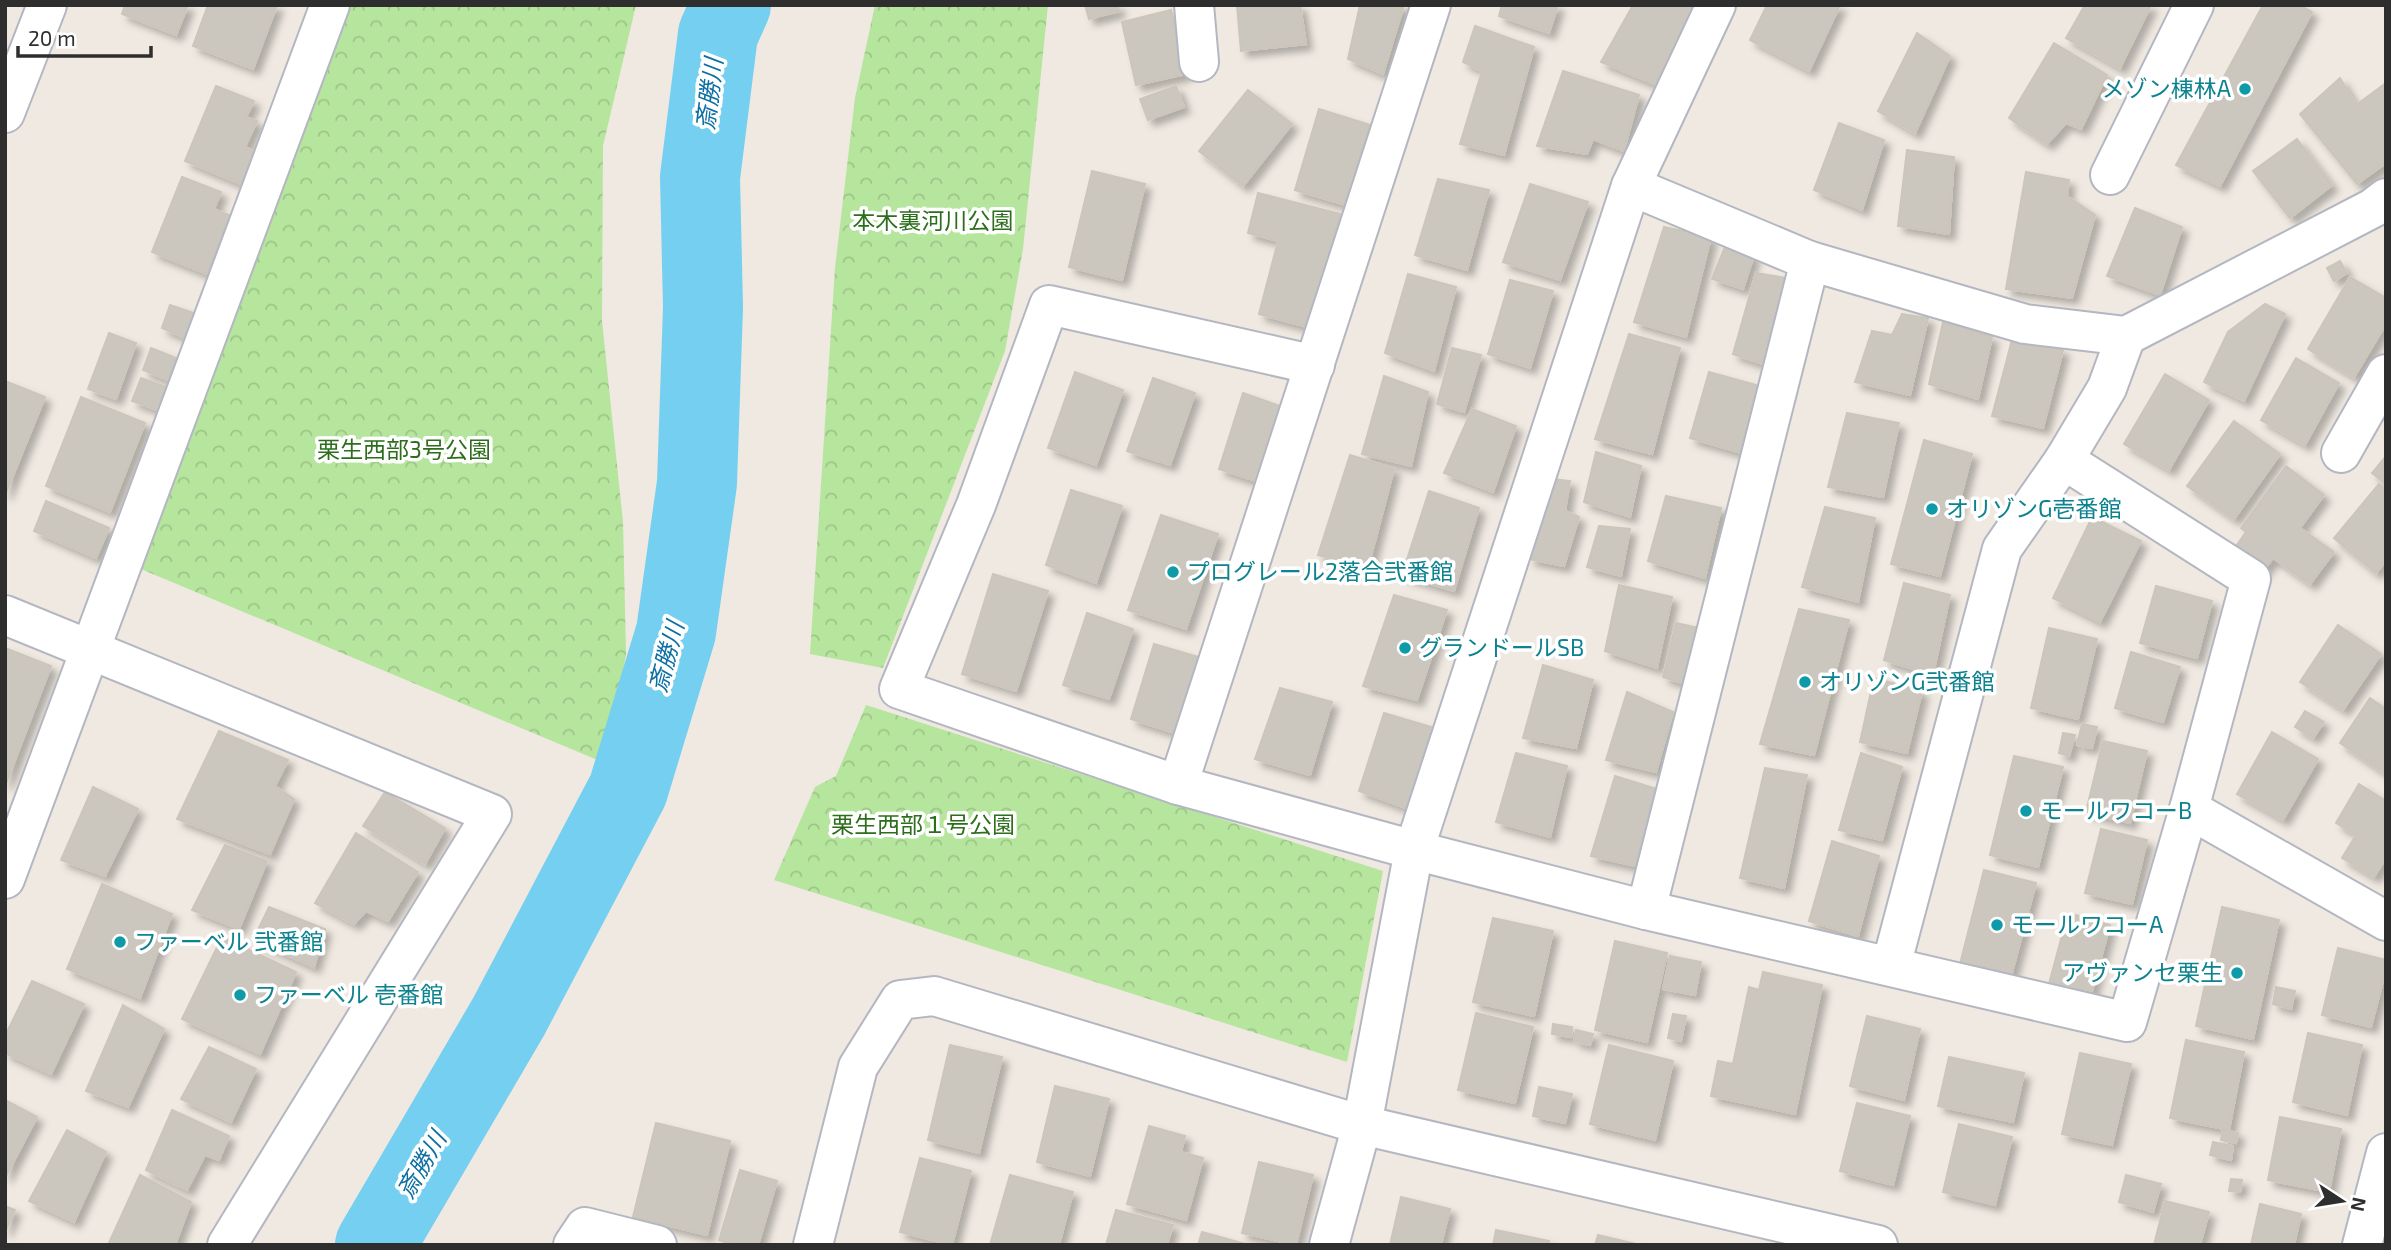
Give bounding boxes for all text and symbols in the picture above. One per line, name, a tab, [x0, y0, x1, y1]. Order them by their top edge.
scale bar	[18, 14, 150, 58]
text: 20 m	[28, 25, 76, 50]
water label: 斎勝川	[690, 53, 728, 131]
place label: メゾン棟林A	[2102, 74, 2232, 102]
marker: メゾン棟林A	[2237, 81, 2253, 97]
park label: 本木裏河川公園	[853, 206, 1014, 234]
park label: 栗生西部3号公園	[317, 435, 491, 463]
place label: オリゾンG壱番館	[1946, 494, 2121, 522]
marker: オリゾンG壱番館	[1924, 501, 1940, 517]
place label: プログレール2落合弐番館	[1187, 557, 1453, 585]
marker: プログレール2落合弐番館	[1165, 564, 1181, 580]
water label: 斎勝川	[642, 615, 690, 695]
place label: グランドールSB	[1419, 633, 1584, 661]
marker: グランドールSB	[1397, 640, 1413, 656]
place label: オリゾンG弐番館	[1819, 667, 1994, 695]
marker: オリゾンG弐番館	[1797, 674, 1813, 690]
place label: モールワコーB	[2040, 796, 2192, 824]
marker: モールワコーB	[2018, 803, 2034, 819]
park label: 栗生西部１号公園	[831, 810, 1015, 838]
place label: モールワコーA	[2011, 910, 2164, 938]
marker: モールワコーA	[1989, 917, 2005, 933]
place label: ファーベル 弐番館	[134, 927, 323, 955]
marker: ファーベル 弐番館	[112, 934, 128, 950]
place label: アヴァンセ栗生	[2062, 958, 2223, 986]
marker: アヴァンセ栗生	[2229, 965, 2245, 981]
place label: ファーベル 壱番館	[254, 980, 443, 1008]
marker: ファーベル 壱番館	[232, 987, 248, 1003]
water label: 斎勝川	[390, 1123, 453, 1203]
north arrow	[2307, 1166, 2377, 1236]
text: N	[2346, 1196, 2372, 1214]

